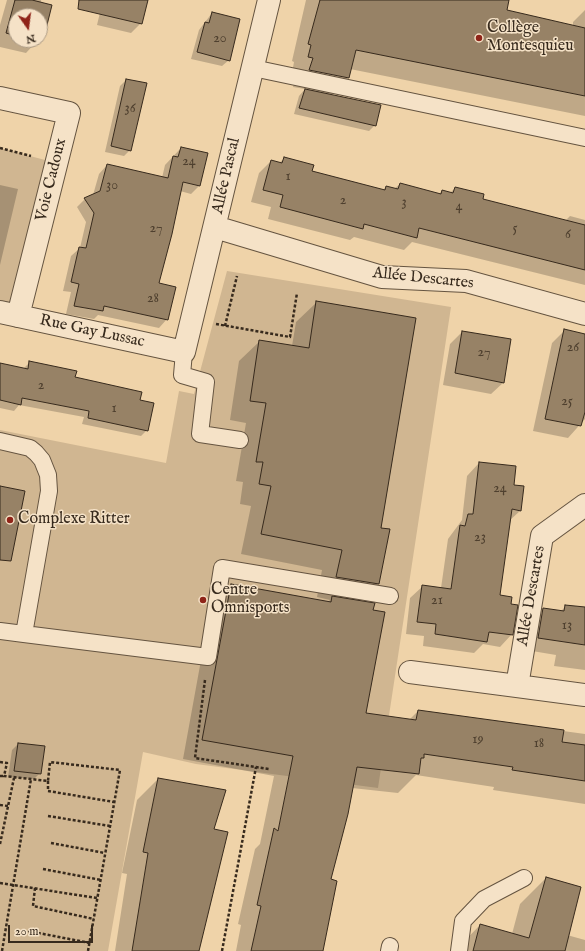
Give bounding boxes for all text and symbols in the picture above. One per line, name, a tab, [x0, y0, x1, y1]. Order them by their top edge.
north arrow	[8, 8, 48, 48]
place label: Collège Montesquieu	[487, 19, 573, 57]
text: N	[24, 31, 37, 47]
house number: 20	[213, 31, 227, 47]
marker: Collège Montesquieu	[474, 33, 484, 43]
house number: 36	[124, 101, 136, 117]
street label: Allée Pascal	[209, 136, 245, 216]
street label: Voie Cadoux	[32, 137, 72, 223]
house number: 24	[182, 154, 196, 170]
house number: 1	[285, 169, 291, 185]
house number: 30	[106, 178, 118, 194]
house number: 2	[340, 193, 346, 209]
house number: 3	[401, 195, 407, 211]
house number: 4	[456, 199, 462, 215]
house number: 27	[150, 221, 162, 237]
house number: 5	[512, 221, 518, 237]
house number: 6	[565, 227, 571, 243]
street label: Allée Descartes	[371, 264, 475, 294]
house number: 28	[147, 291, 159, 307]
street label: Rue Gay Lussac	[38, 312, 146, 352]
house number: 26	[567, 340, 579, 356]
house number: 27	[478, 345, 490, 361]
house number: 2	[38, 378, 44, 394]
house number: 25	[561, 394, 573, 410]
house number: 1	[111, 401, 117, 417]
house number: 24	[493, 481, 507, 497]
place label: Complexe Ritter	[18, 510, 130, 530]
marker: Complexe Ritter	[5, 515, 15, 525]
house number: 23	[474, 530, 486, 546]
street label: Allée Descartes	[514, 544, 550, 648]
place label: Centre Omnisports	[211, 581, 289, 619]
house number: 21	[431, 593, 443, 609]
marker: Centre Omnisports	[198, 595, 208, 605]
house number: 13	[562, 618, 572, 634]
house number: 19	[472, 732, 484, 748]
house number: 18	[534, 736, 544, 752]
scale bar	[10, 917, 95, 943]
text: 20 m	[15, 924, 38, 939]

